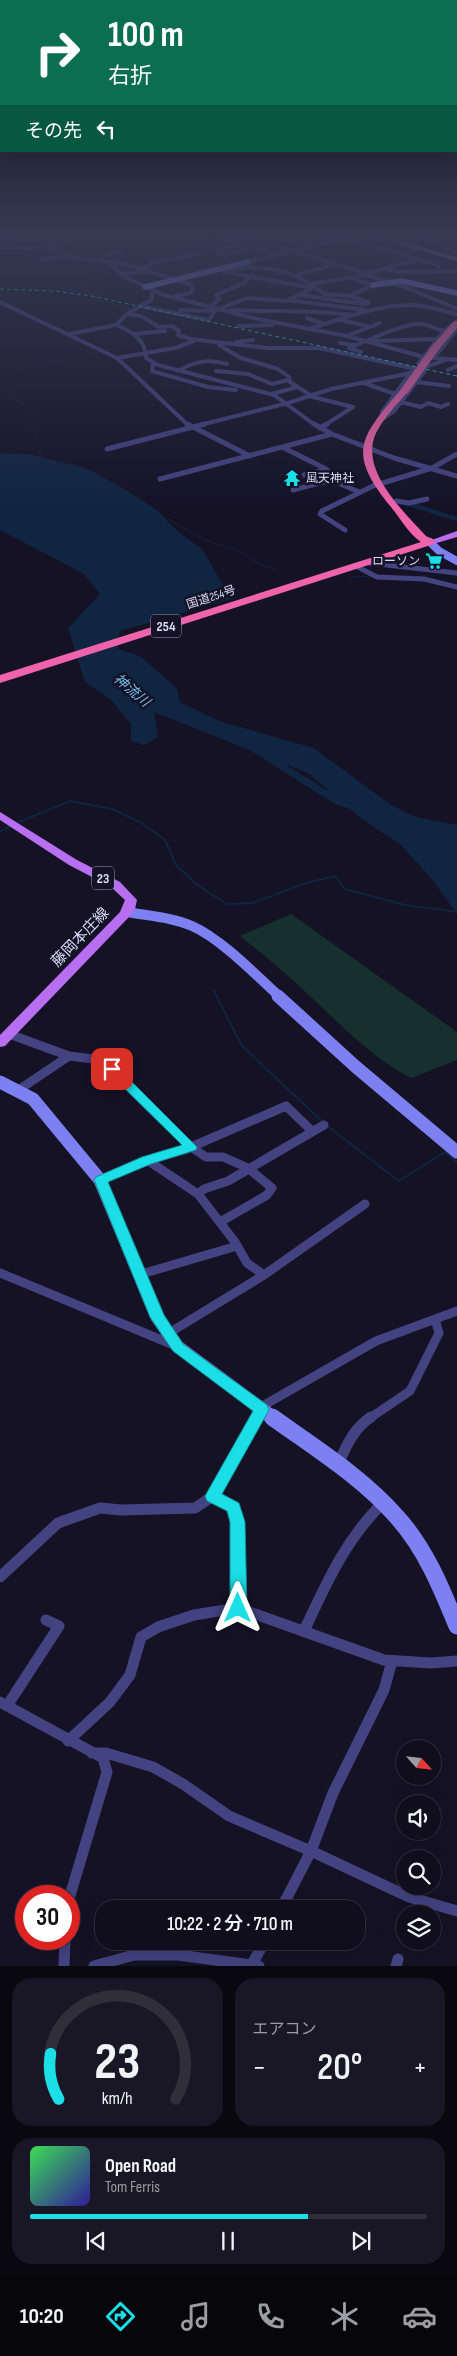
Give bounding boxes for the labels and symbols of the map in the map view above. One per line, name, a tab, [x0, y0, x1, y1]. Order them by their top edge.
temple icon: 風天神社	[282, 468, 302, 488]
place label: 風天神社	[306, 471, 354, 486]
supermarket icon: ローソン	[424, 551, 444, 571]
place label: ローソン	[372, 554, 420, 569]
street label: 国道254号	[185, 582, 238, 612]
road number: 254	[151, 614, 181, 638]
water label: 神流川	[110, 670, 155, 712]
road number: 23	[92, 866, 114, 890]
street label: 藤岡本庄線	[47, 904, 113, 971]
pin	[91, 1048, 133, 1090]
position arrow	[211, 1581, 263, 1633]
north arrow	[396, 1740, 441, 1785]
speed limit sign: 30	[15, 1885, 80, 1950]

